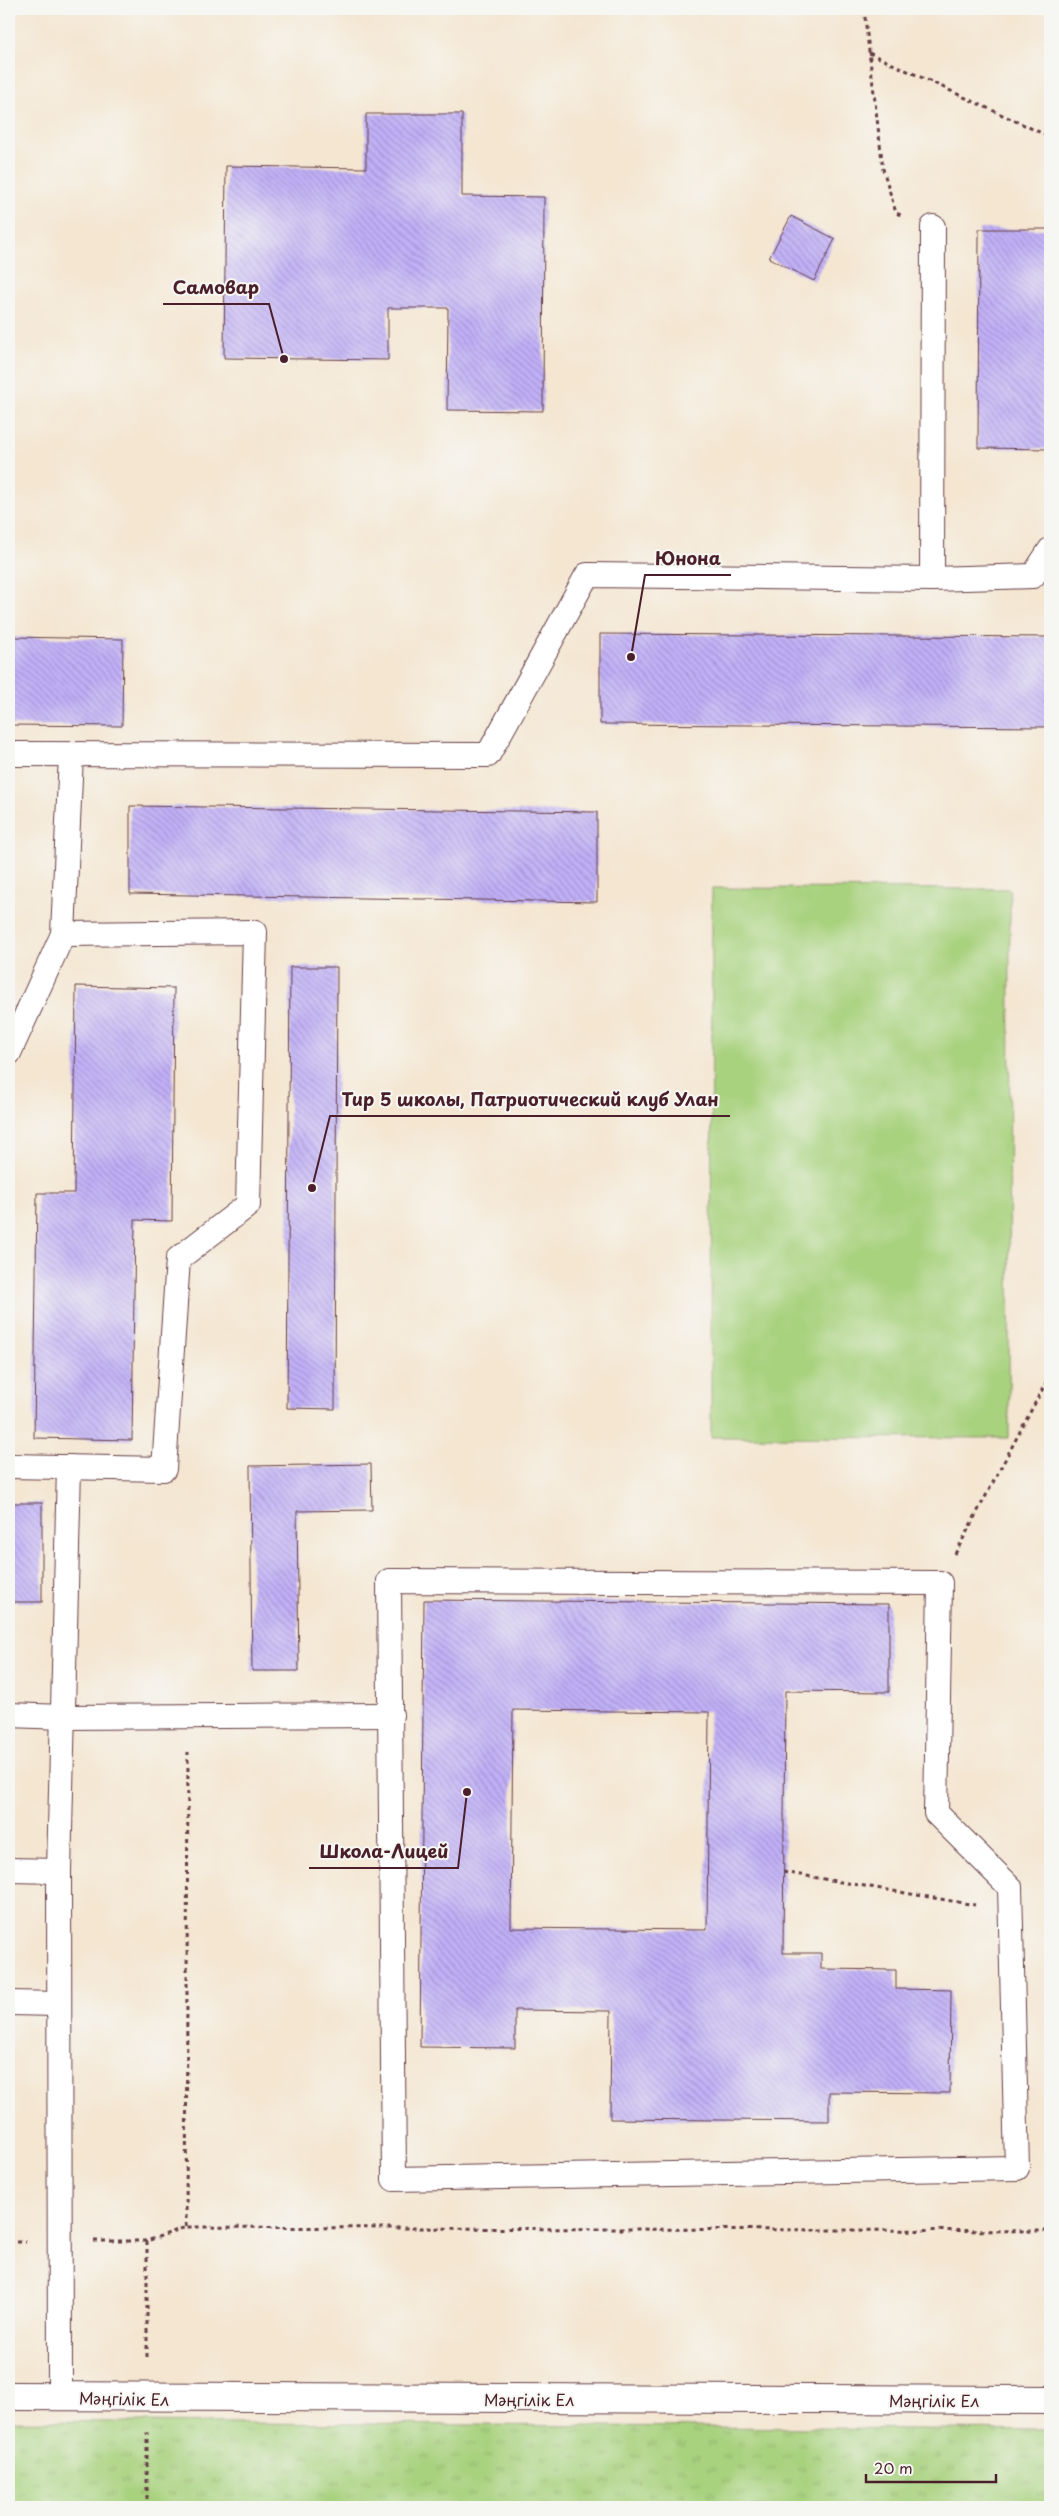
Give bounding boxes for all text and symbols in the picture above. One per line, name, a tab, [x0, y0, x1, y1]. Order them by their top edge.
callout: Самовар	[163, 271, 269, 304]
text: Самовар	[173, 273, 259, 300]
callout: Юнона	[645, 542, 731, 575]
text: Юнона	[655, 544, 721, 571]
callout: Тир 5 школы, Патриотический клуб Улан	[330, 1083, 730, 1116]
text: Тир 5 школы, Патриотический клуб Улан	[342, 1085, 719, 1112]
callout: Школа-Лицей	[309, 1835, 458, 1868]
text: Школа-Лицей	[319, 1837, 449, 1864]
street label: Мәңгілік Ел	[79, 2385, 169, 2411]
street label: Мәңгілік Ел	[484, 2387, 574, 2411]
street label: Мәңгілік Ел	[889, 2388, 979, 2412]
scale bar	[866, 2451, 996, 2483]
text: 20 m	[874, 2456, 913, 2479]

